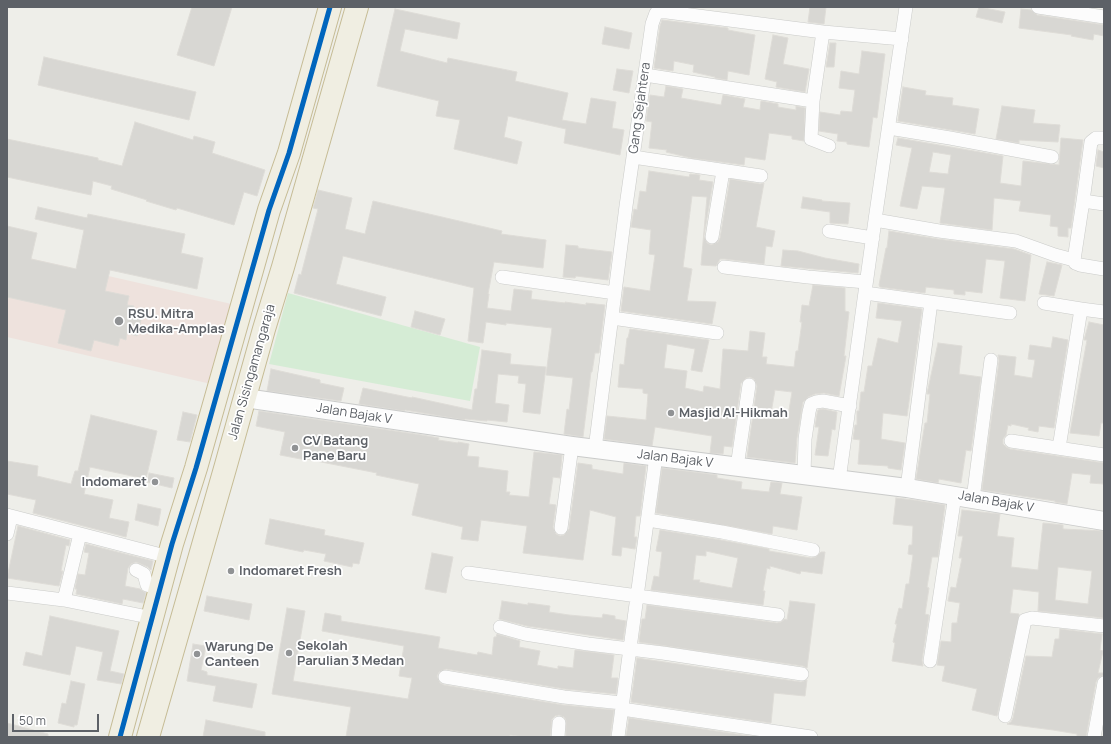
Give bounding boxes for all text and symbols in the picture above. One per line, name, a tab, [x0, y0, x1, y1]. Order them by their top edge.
street label: Gang Sejahtera	[626, 61, 654, 155]
street label: Jalan Sisingamangaraja	[225, 302, 279, 442]
place label: RSU. Mitra Medika-Amplas	[128, 306, 225, 337]
marker: RSU. Mitra Medika-Amplas	[113, 315, 125, 327]
street label: Jalan Bajak V	[315, 400, 393, 428]
place label: Masjid Al-Hikmah	[679, 405, 788, 421]
marker: Masjid Al-Hikmah	[666, 408, 676, 418]
place label: CV Batang Pane Baru	[303, 433, 368, 464]
marker: CV Batang Pane Baru	[290, 443, 300, 453]
street label: Jalan Bajak V	[636, 447, 714, 471]
place label: Indomaret	[82, 474, 147, 490]
marker: Indomaret	[150, 477, 160, 487]
street label: Jalan Bajak V	[957, 488, 1035, 516]
place label: Indomaret Fresh	[239, 563, 342, 579]
marker: Indomaret Fresh	[226, 566, 236, 576]
place label: Sekolah Parulian 3 Medan	[297, 638, 404, 669]
place label: Warung De Canteen	[205, 639, 274, 670]
marker: Sekolah Parulian 3 Medan	[284, 648, 294, 658]
marker: Warung De Canteen	[192, 649, 202, 659]
scale bar	[14, 706, 101, 732]
text: 50 m	[19, 712, 46, 729]

